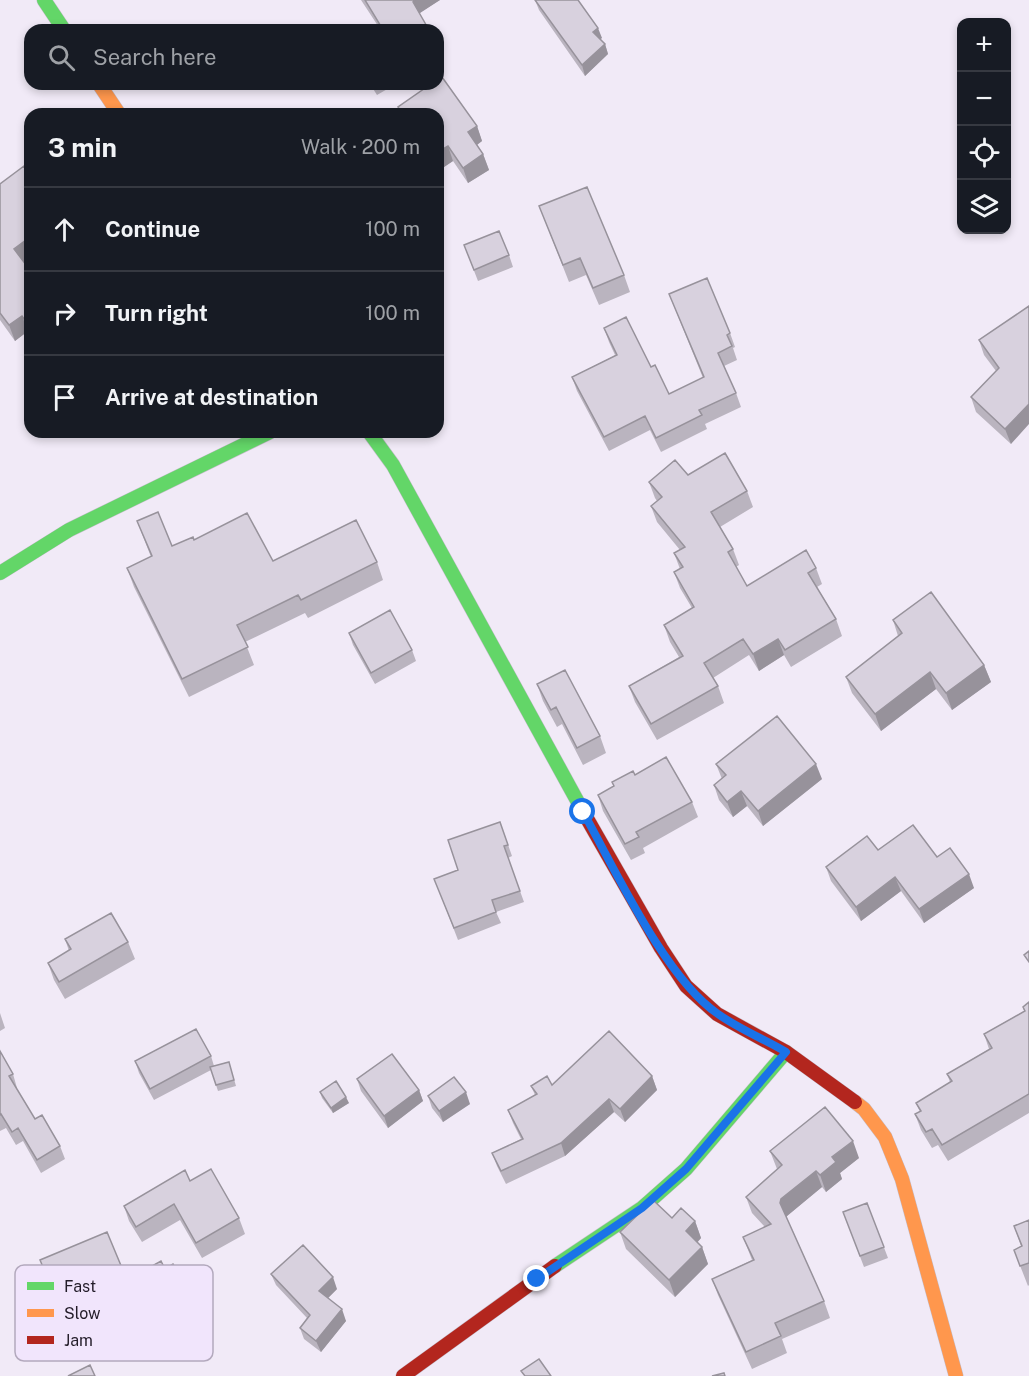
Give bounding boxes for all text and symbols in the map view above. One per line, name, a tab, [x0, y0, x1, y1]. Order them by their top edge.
map controls	[957, 18, 1011, 234]
button: +	[957, 18, 1011, 72]
search box	[24, 24, 444, 90]
icon: search	[45, 41, 78, 74]
text: Search here	[93, 44, 217, 70]
button: −	[957, 72, 1011, 126]
button: locate	[957, 126, 1011, 180]
text: 3 min	[48, 132, 117, 163]
text: Walk · 200 m	[301, 135, 420, 159]
button: layers	[957, 180, 1011, 234]
icon: ahead	[48, 213, 81, 246]
text: Continue	[105, 216, 200, 242]
text: 100 m	[365, 217, 420, 241]
icon: right	[48, 297, 81, 330]
text: Turn right	[105, 300, 208, 326]
text: 100 m	[365, 301, 420, 325]
icon: arrive	[48, 381, 81, 414]
text: Arrive at destination	[105, 384, 318, 410]
route start	[569, 798, 595, 824]
legend	[15, 1265, 213, 1361]
route end	[523, 1265, 549, 1291]
text: Fast	[64, 1277, 96, 1296]
text: Slow	[64, 1304, 101, 1323]
text: Jam	[64, 1331, 93, 1350]

